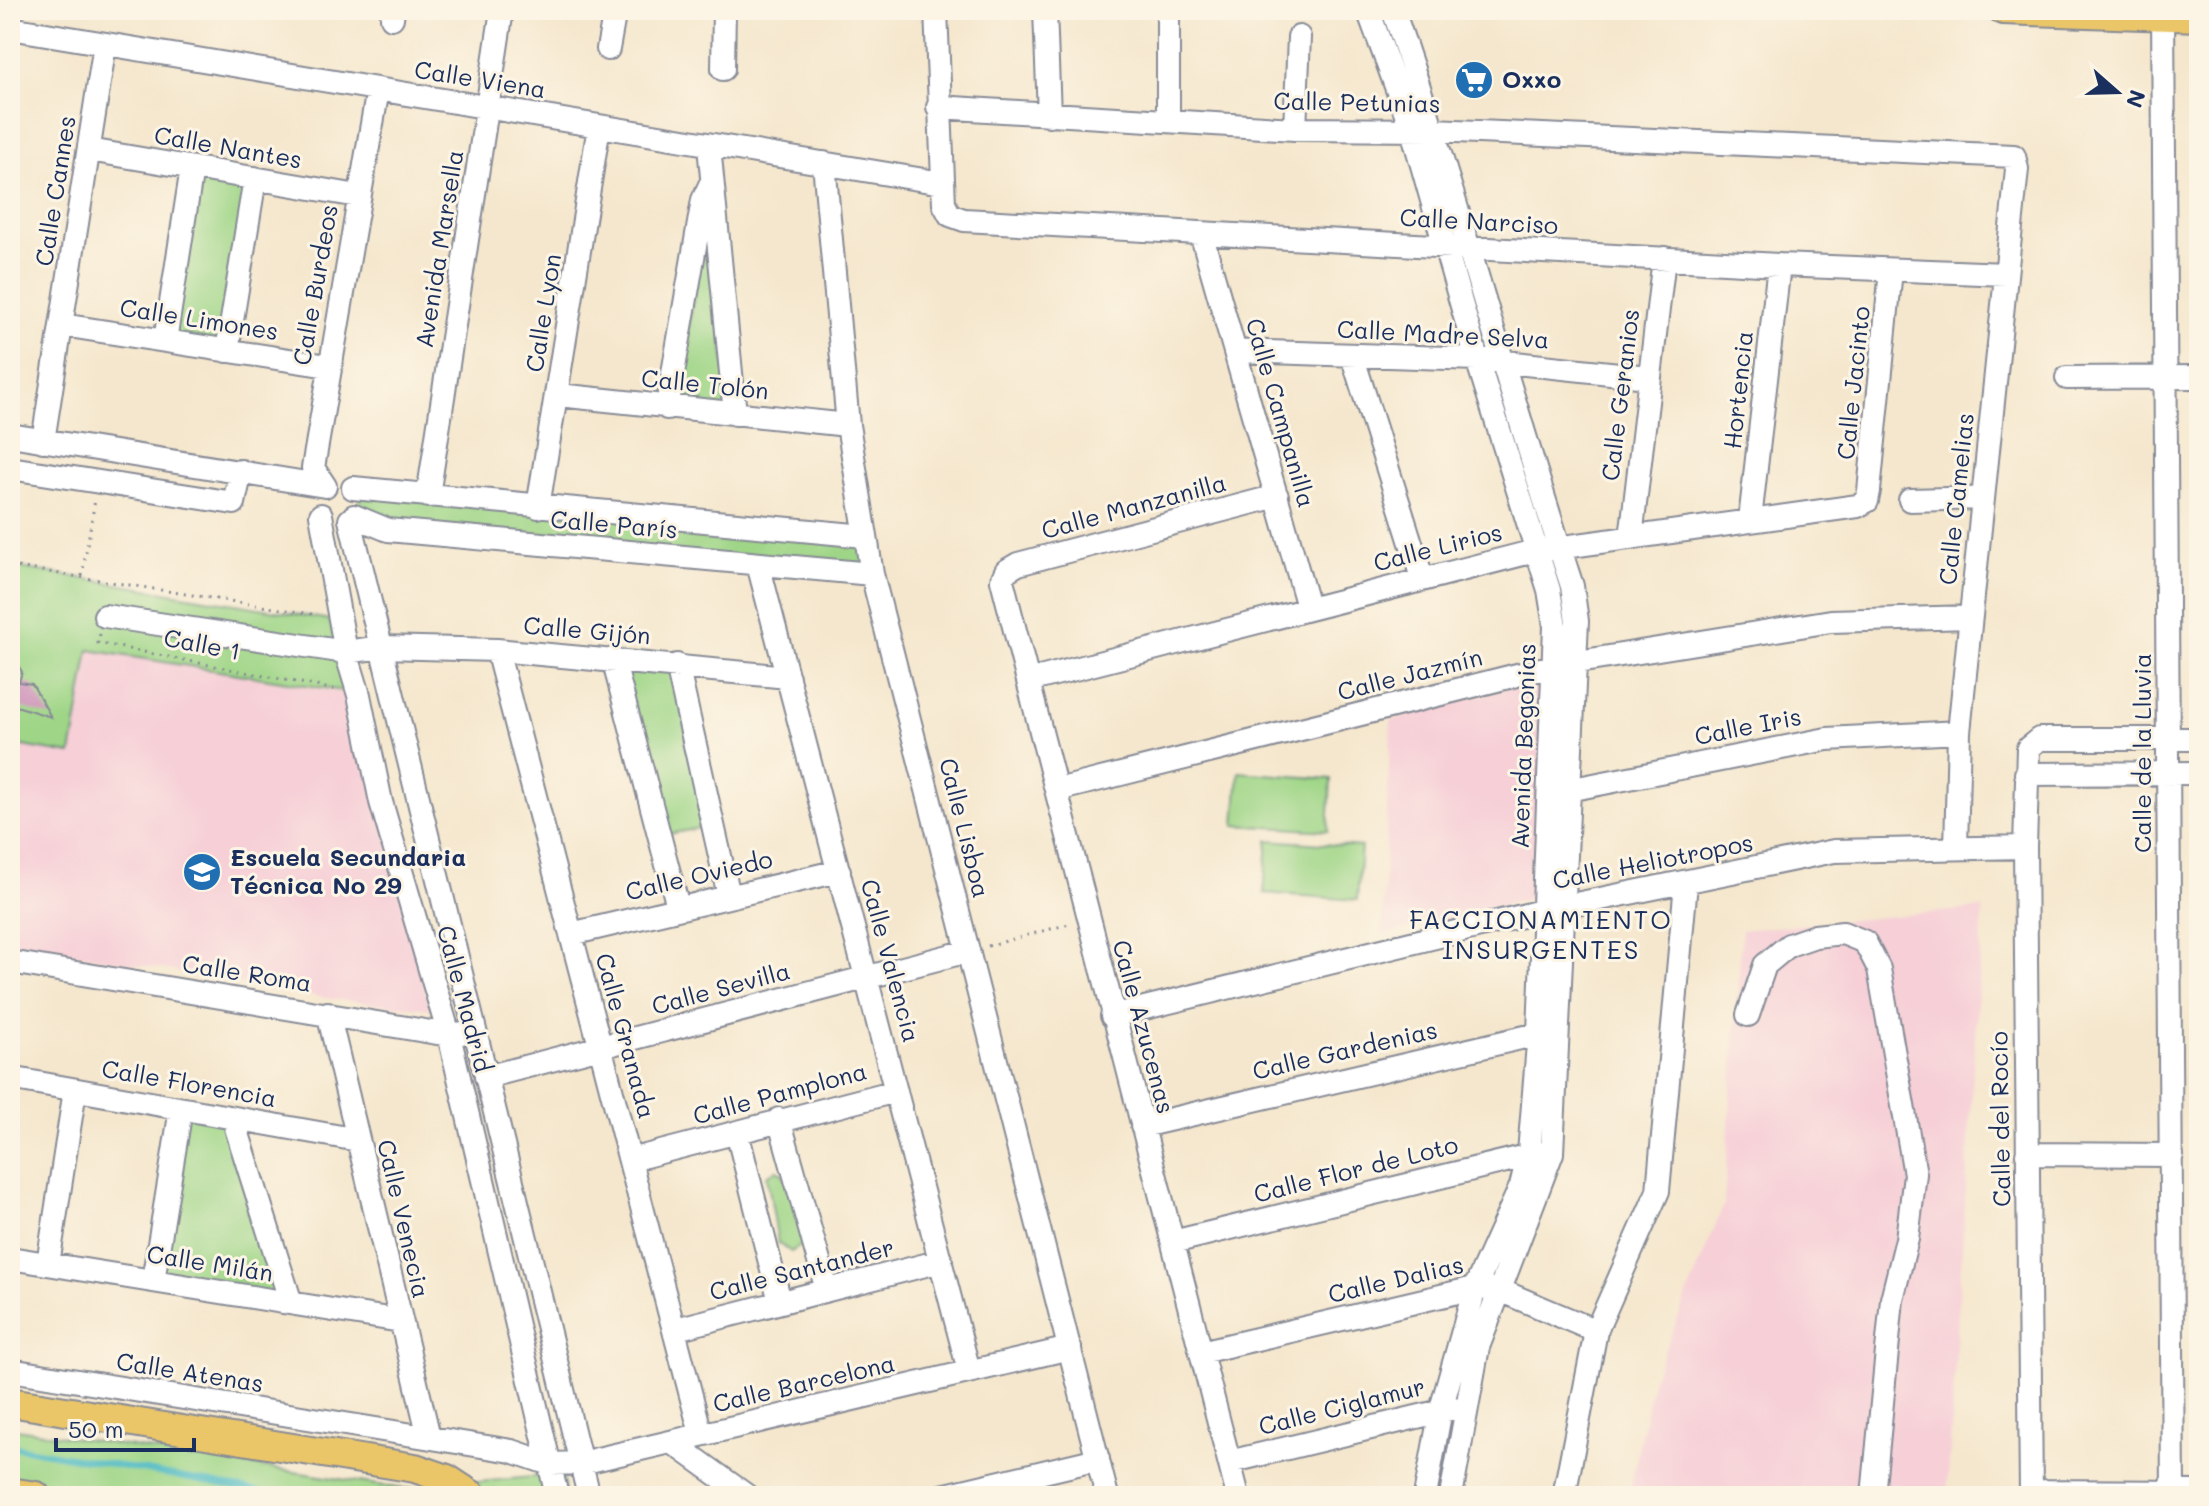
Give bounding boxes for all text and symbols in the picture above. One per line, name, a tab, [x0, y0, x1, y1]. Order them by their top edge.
north arrow	[2077, 52, 2157, 132]
street label: Calle Viena	[412, 53, 548, 104]
supermarket icon: Oxxo	[1453, 59, 1495, 101]
place label: Oxxo	[1502, 63, 1561, 94]
street label: Calle Petunias	[1273, 85, 1441, 118]
text: N	[2120, 86, 2153, 112]
street label: Calle Cannes	[27, 113, 82, 268]
street label: Calle Nantes	[152, 118, 305, 175]
street label: Avenida Marsella	[408, 148, 469, 350]
street label: Calle Narciso	[1399, 201, 1559, 240]
street label: Calle Burdeos	[285, 202, 344, 368]
street label: Calle Lyon	[518, 251, 567, 374]
street label: Calle Limones	[118, 291, 281, 346]
street label: Calle Jacinto	[1829, 304, 1876, 461]
street label: Calle Geranios	[1594, 307, 1645, 482]
street label: Calle Madre Selva	[1336, 312, 1550, 355]
street label: Calle Campanilla	[1240, 314, 1323, 511]
street label: Hortencia	[1716, 329, 1759, 450]
street label: Calle Tolón	[640, 361, 770, 406]
street label: Calle Camelias	[1931, 411, 1980, 586]
street label: Calle Manzanilla	[1038, 466, 1229, 545]
street label: Calle París	[549, 503, 679, 545]
street label: Calle Lirios	[1370, 516, 1505, 578]
street label: Calle Gijón	[522, 609, 652, 650]
street label: Calle 1	[161, 621, 243, 666]
street label: Calle Jazmín	[1334, 641, 1485, 706]
street label: Avenida Begonias	[1503, 643, 1542, 849]
street label: Calle de la Lluvia	[2126, 653, 2157, 853]
street label: Calle Iris	[1692, 700, 1804, 751]
street label: Calle Lisboa	[933, 755, 998, 901]
street label: Calle Heliotropos	[1550, 826, 1756, 895]
place label: Escuela Secundaria Técnica No 29	[230, 841, 466, 900]
street label: Calle Oviedo	[622, 843, 775, 907]
school or university icon: Escuela Secundaria Técnica No 29	[181, 851, 223, 893]
street label: Calle Valencia	[855, 876, 928, 1046]
district label: FACCIONAMIENTO INSURGENTES	[1409, 902, 1673, 966]
street label: Calle Madrid	[431, 922, 500, 1075]
street label: Calle Azucenas	[1106, 936, 1183, 1117]
street label: Calle Roma	[180, 947, 314, 998]
street label: Calle Granada	[589, 950, 663, 1122]
street label: Calle Sevilla	[648, 954, 793, 1021]
street label: Calle Gardenias	[1249, 1013, 1440, 1086]
street label: Calle del Rocío	[1982, 1031, 2017, 1207]
street label: Calle Florencia	[99, 1052, 279, 1113]
street label: Calle Pamplona	[689, 1054, 870, 1131]
street label: Calle Flor de Loto	[1250, 1128, 1461, 1209]
street label: Calle Venecia	[371, 1136, 438, 1301]
street label: Calle Santander	[706, 1231, 897, 1306]
street label: Calle Milán	[145, 1237, 276, 1288]
street label: Calle Dalias	[1325, 1248, 1466, 1309]
street label: Calle Atenas	[114, 1345, 266, 1398]
street label: Calle Barcelona	[710, 1347, 898, 1419]
street label: Calle Ciglamur	[1255, 1370, 1428, 1441]
scale bar	[56, 1402, 194, 1452]
text: 50 m	[68, 1413, 124, 1444]

